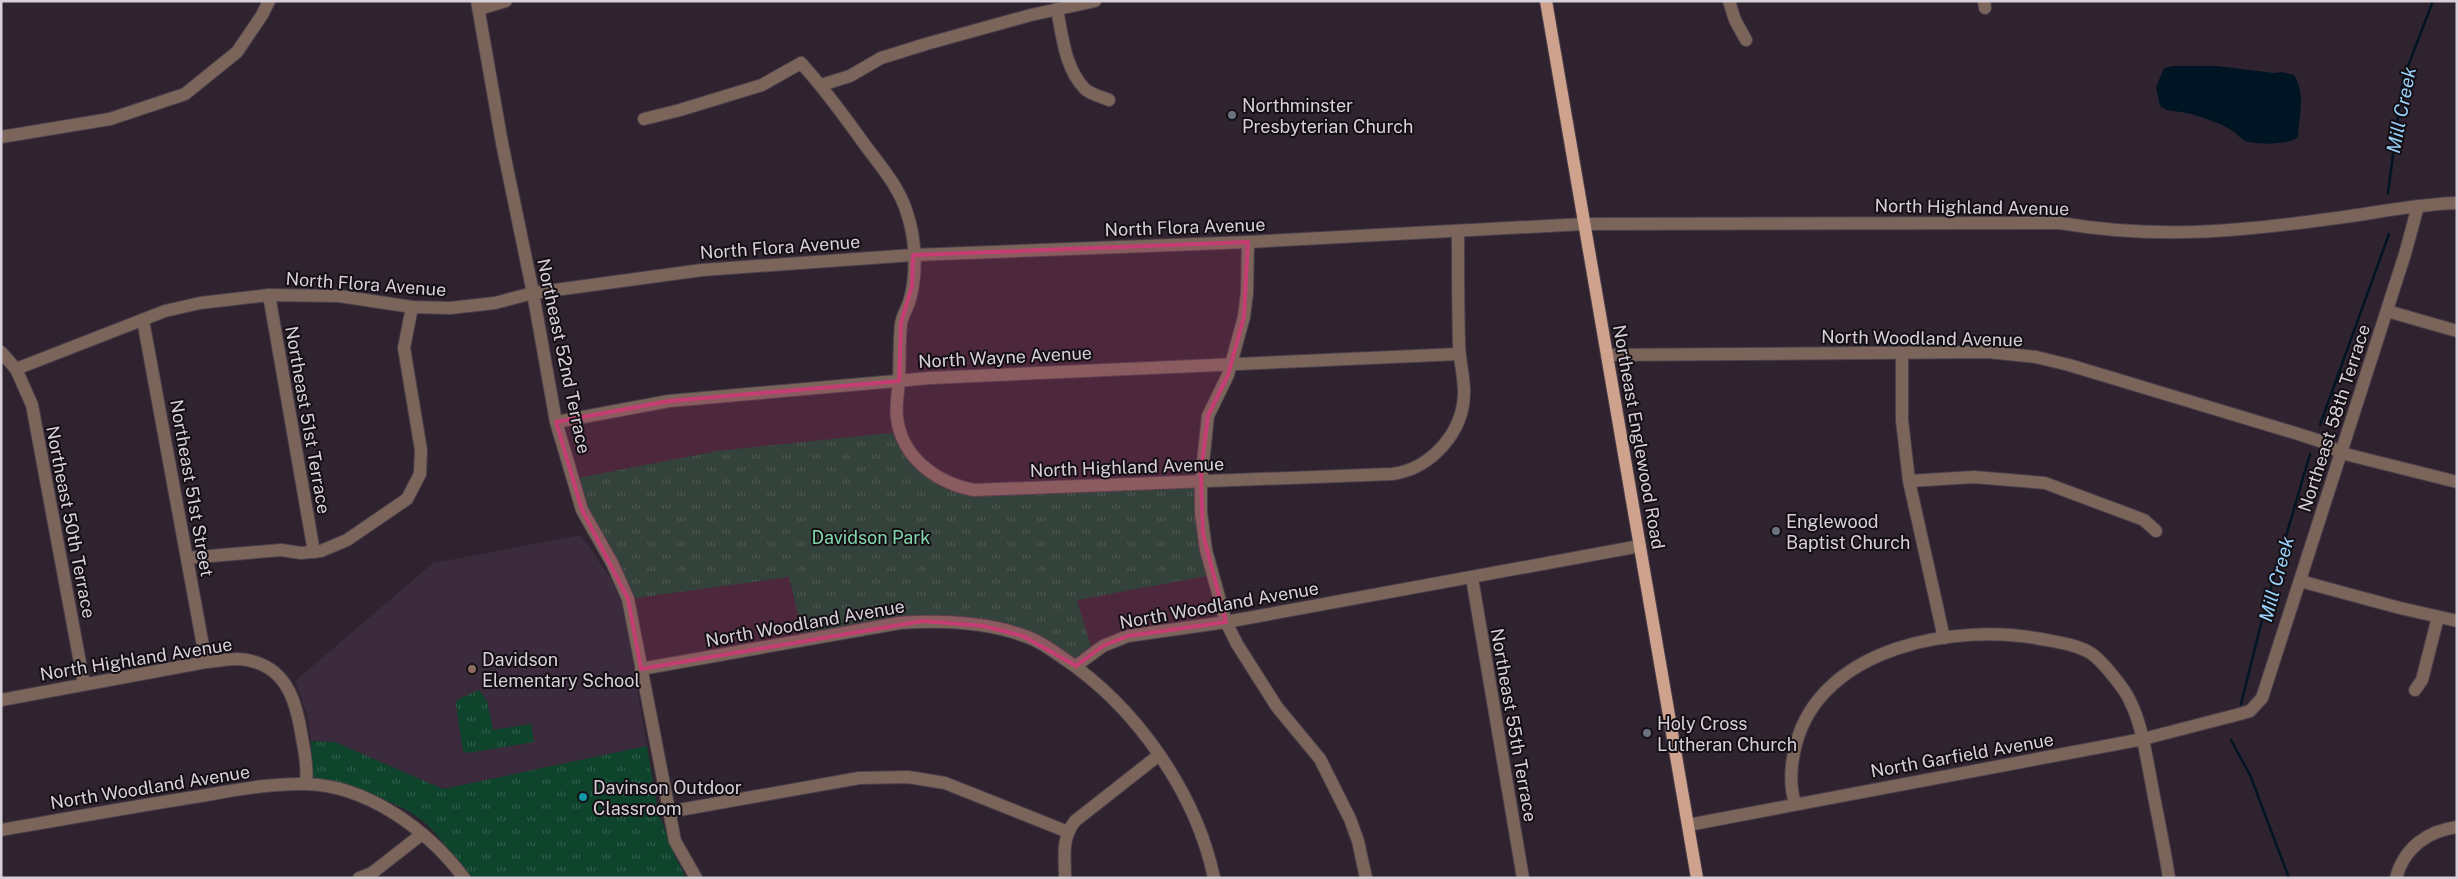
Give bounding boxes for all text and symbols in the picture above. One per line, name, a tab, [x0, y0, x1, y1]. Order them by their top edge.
water label: Mill Creek	[2382, 64, 2420, 155]
place label: Northminster Presbyterian Church	[1242, 95, 1413, 137]
marker: Northminster Presbyterian Church	[1226, 109, 1238, 121]
street label: North Highland Avenue	[1875, 195, 2069, 219]
street label: North Flora Avenue	[1104, 214, 1266, 240]
street label: North Flora Avenue	[699, 231, 861, 263]
street label: Northeast 52nd Terrace	[533, 256, 595, 456]
street label: North Flora Avenue	[285, 268, 447, 300]
street label: Northeast 58th Terrace	[2294, 321, 2374, 515]
street label: Northeast Englewood Road	[1609, 323, 1669, 551]
street label: Northeast 51st Terrace	[281, 324, 335, 516]
street label: North Woodland Avenue	[1821, 326, 2023, 350]
street label: North Wayne Avenue	[918, 342, 1092, 372]
street label: Northeast 51st Street	[166, 398, 218, 578]
street label: Northeast 50th Terrace	[42, 424, 100, 620]
street label: North Highland Avenue	[1029, 453, 1225, 481]
place label: Englewood Baptist Church	[1786, 511, 1910, 553]
marker: Englewood Baptist Church	[1770, 525, 1782, 537]
park label: Davidson Park	[812, 527, 930, 548]
water label: Mill Creek	[2254, 533, 2298, 624]
street label: North Woodland Avenue	[1118, 577, 1320, 633]
street label: North Woodland Avenue	[704, 595, 906, 651]
street label: Northeast 55th Terrace	[1487, 627, 1541, 823]
street label: North Highland Avenue	[38, 633, 234, 685]
place label: Davidson Elementary School	[482, 649, 640, 691]
marker: Davidson Elementary School	[466, 663, 478, 675]
place label: Holy Cross Lutheran Church	[1657, 713, 1797, 755]
marker: Holy Cross Lutheran Church	[1641, 727, 1653, 739]
street label: North Garfield Avenue	[1869, 729, 2055, 781]
street label: North Woodland Avenue	[49, 761, 251, 813]
place label: Davinson Outdoor Classroom	[593, 777, 742, 819]
marker: Davinson Outdoor Classroom	[577, 791, 589, 803]

